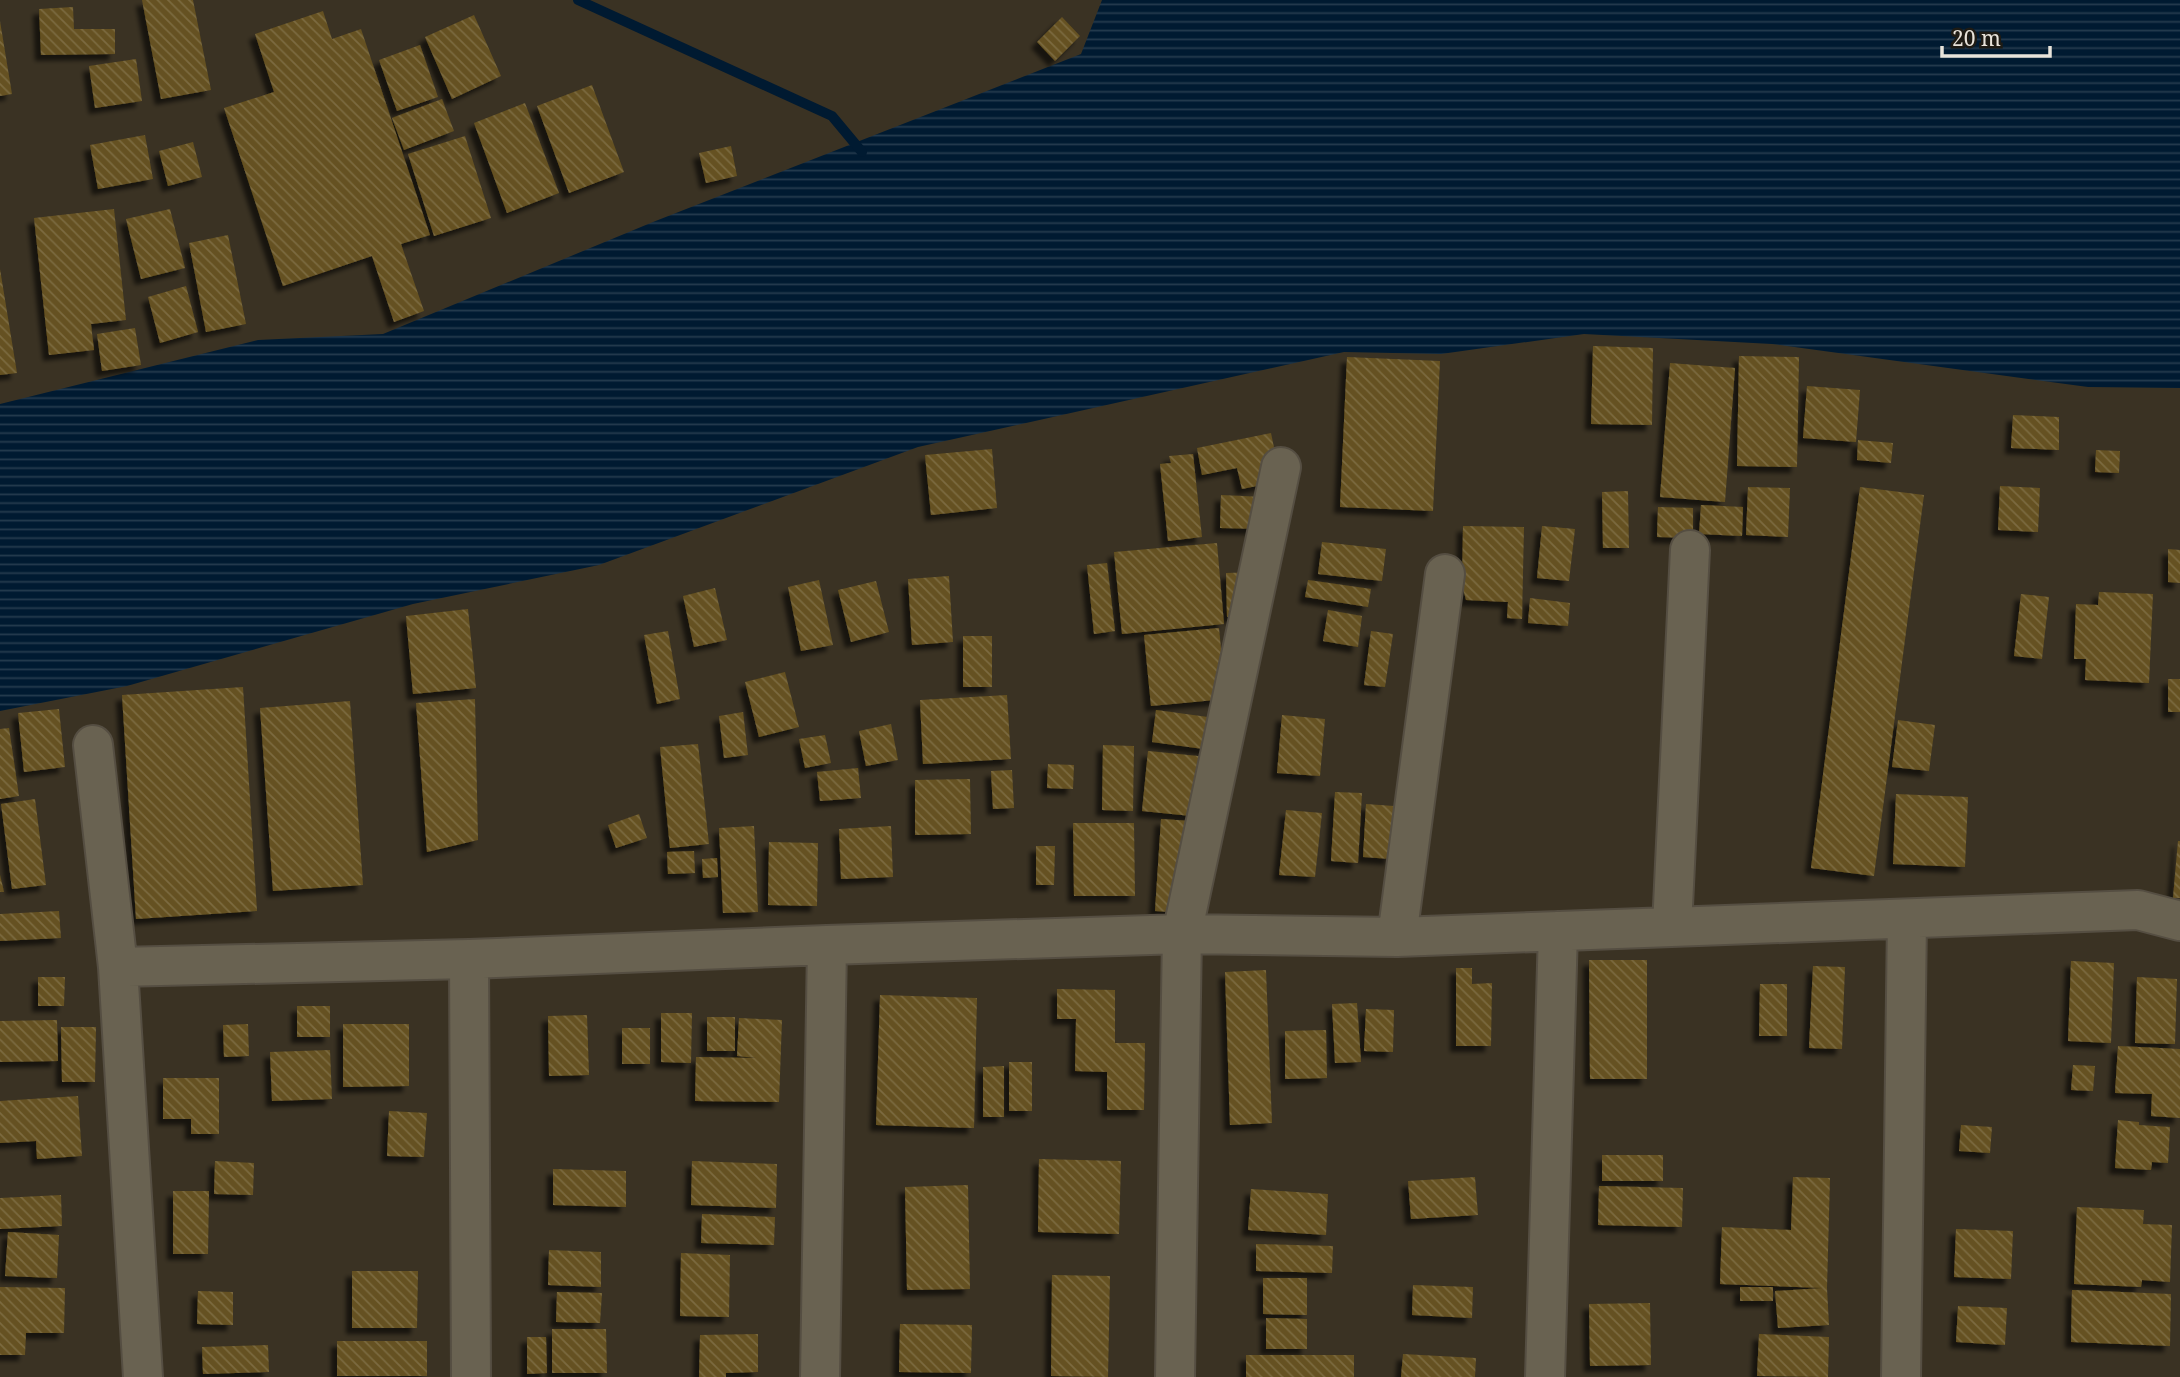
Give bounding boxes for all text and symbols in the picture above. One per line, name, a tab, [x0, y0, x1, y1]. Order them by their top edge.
scale bar	[1942, 14, 2050, 58]
text: 20 m	[1952, 24, 2001, 52]

